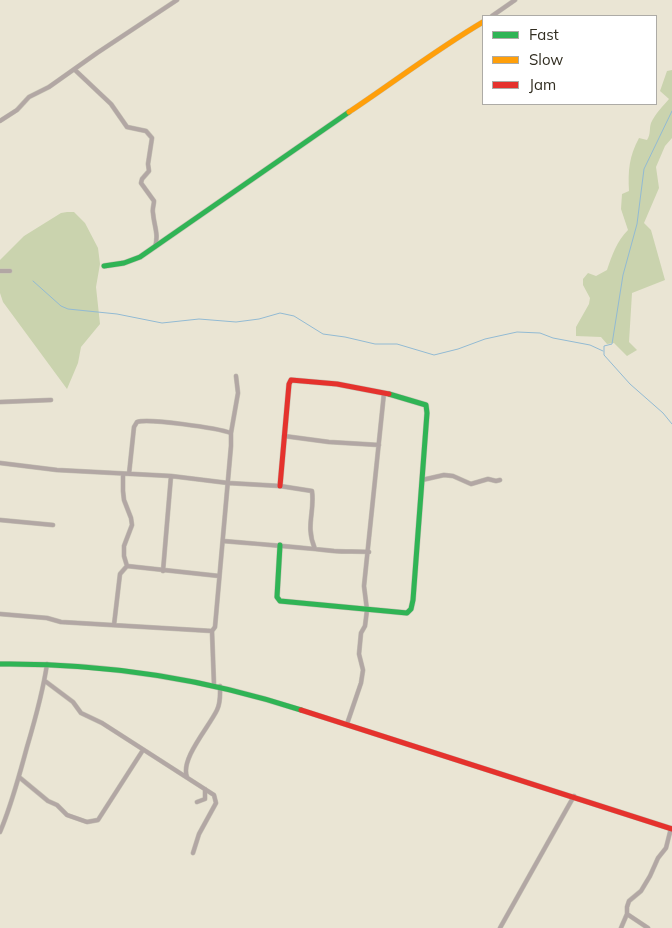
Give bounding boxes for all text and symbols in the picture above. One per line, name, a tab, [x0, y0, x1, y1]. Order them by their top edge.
legend	[482, 15, 657, 105]
text: Fast	[529, 25, 559, 44]
text: Slow	[529, 50, 563, 69]
text: Jam	[529, 75, 556, 94]

